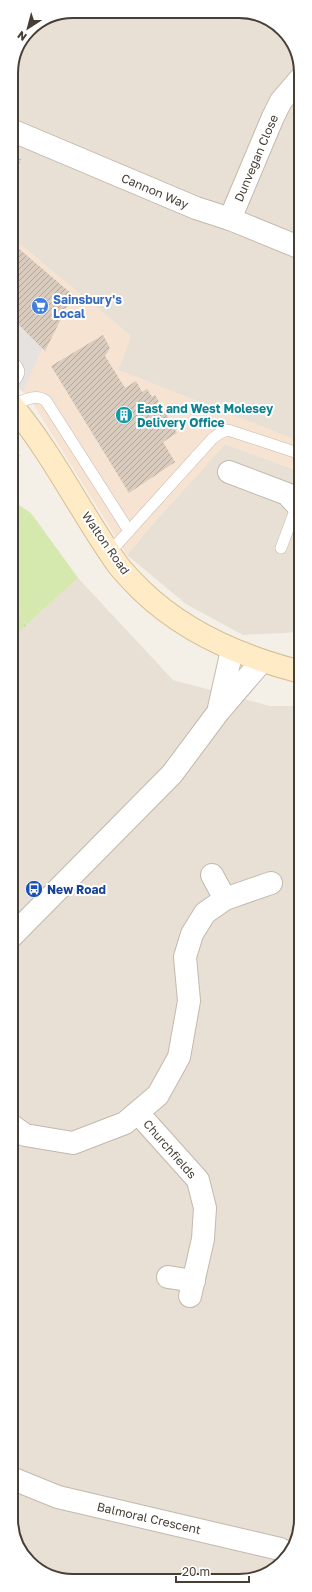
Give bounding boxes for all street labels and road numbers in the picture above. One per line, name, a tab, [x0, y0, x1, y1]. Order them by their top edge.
street label: Dunvegan Close	[231, 112, 281, 204]
street label: Cannon Way	[119, 170, 191, 212]
street label: Walton Road	[79, 509, 133, 577]
street label: Churchfields	[140, 1116, 200, 1182]
street label: Balmoral Crescent	[96, 1499, 203, 1537]

